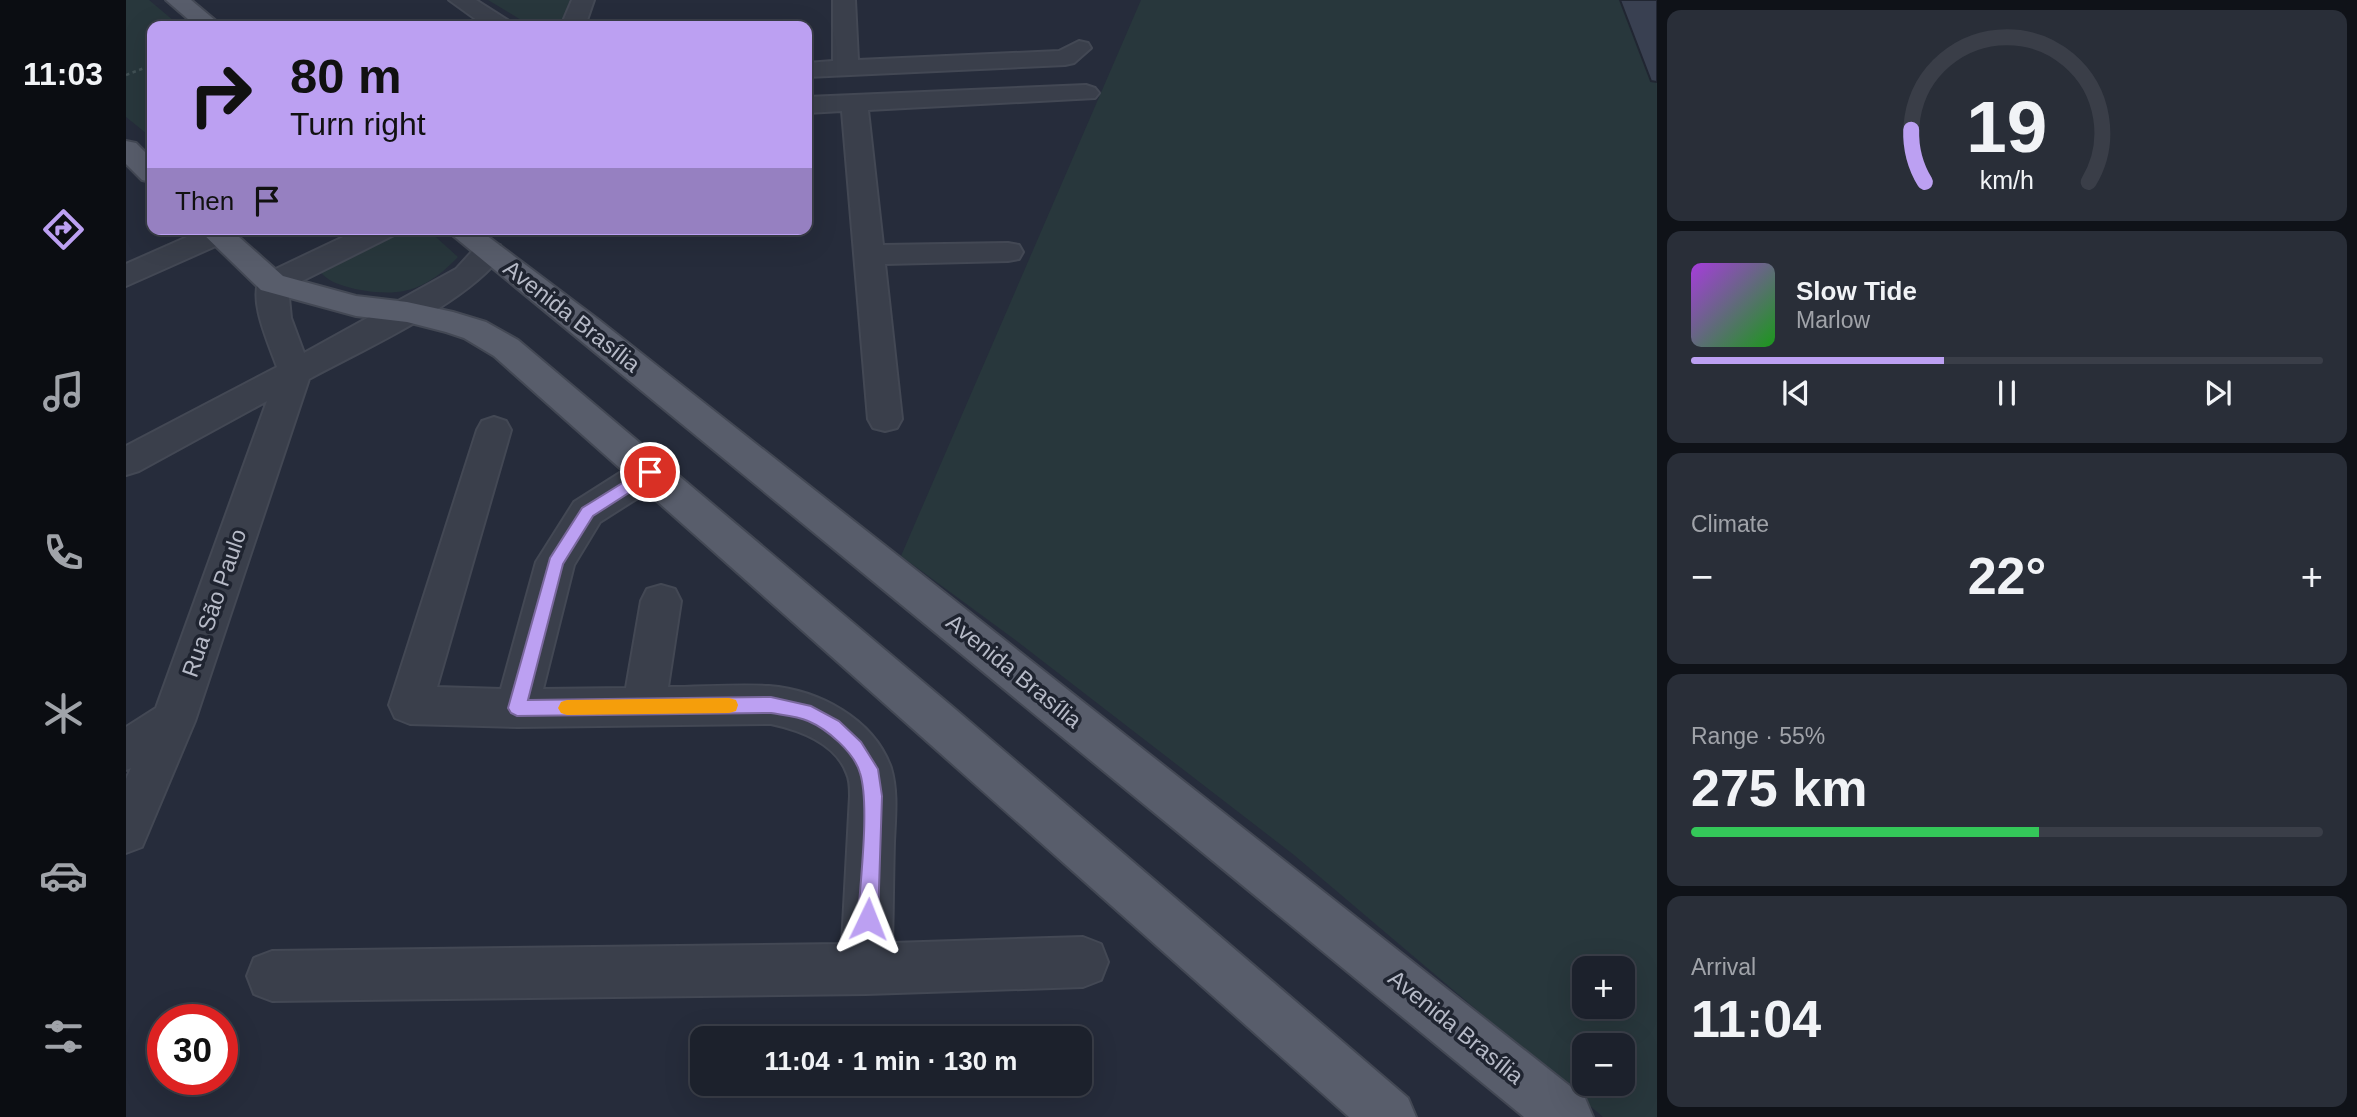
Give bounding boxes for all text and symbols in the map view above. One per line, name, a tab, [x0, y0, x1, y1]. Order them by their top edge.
icon: right	[175, 49, 266, 140]
text: 80 m	[290, 49, 402, 103]
text: 11:03	[23, 56, 103, 92]
text: 19	[1967, 86, 2047, 167]
text: Turn right	[290, 106, 426, 142]
text: km/h	[1980, 166, 2034, 194]
icon: arrive	[248, 182, 286, 220]
text: Then	[175, 186, 234, 216]
icon: directions	[39, 205, 88, 254]
street label: Avenida Brasília	[499, 255, 645, 377]
text: Slow Tide	[1796, 276, 1917, 306]
text: Marlow	[1796, 307, 1870, 333]
icon: music	[39, 367, 88, 416]
icon: previous	[1777, 374, 1815, 412]
icon: pause	[1988, 374, 2026, 412]
icon: next	[2199, 374, 2237, 412]
pin	[620, 442, 680, 502]
icon: arrive	[631, 453, 669, 491]
text: Climate	[1691, 511, 1769, 537]
street label: Rua São Paulo	[177, 526, 251, 680]
icon: phone	[39, 528, 88, 577]
text: 22°	[1968, 547, 2046, 605]
text: −	[1691, 556, 1713, 598]
text: +	[2301, 556, 2323, 598]
street label: Avenida Brasília	[941, 609, 1087, 733]
icon: climate	[39, 689, 88, 738]
text: Range · 55%	[1691, 723, 1825, 749]
text: 275 km	[1691, 759, 1867, 817]
icon: car	[39, 851, 88, 900]
position arrow	[831, 882, 905, 956]
text: Arrival	[1691, 954, 1756, 980]
map controls	[1572, 956, 1635, 1096]
button: +	[1572, 956, 1635, 1019]
street label: Avenida Brasília	[1383, 965, 1529, 1089]
text: 11:04	[1691, 990, 1821, 1048]
speed limit sign: 30	[147, 1004, 238, 1095]
icon: filters	[39, 1012, 88, 1061]
button: −	[1572, 1033, 1635, 1096]
text: 11:04 · 1 min · 130 m	[765, 1046, 1017, 1076]

